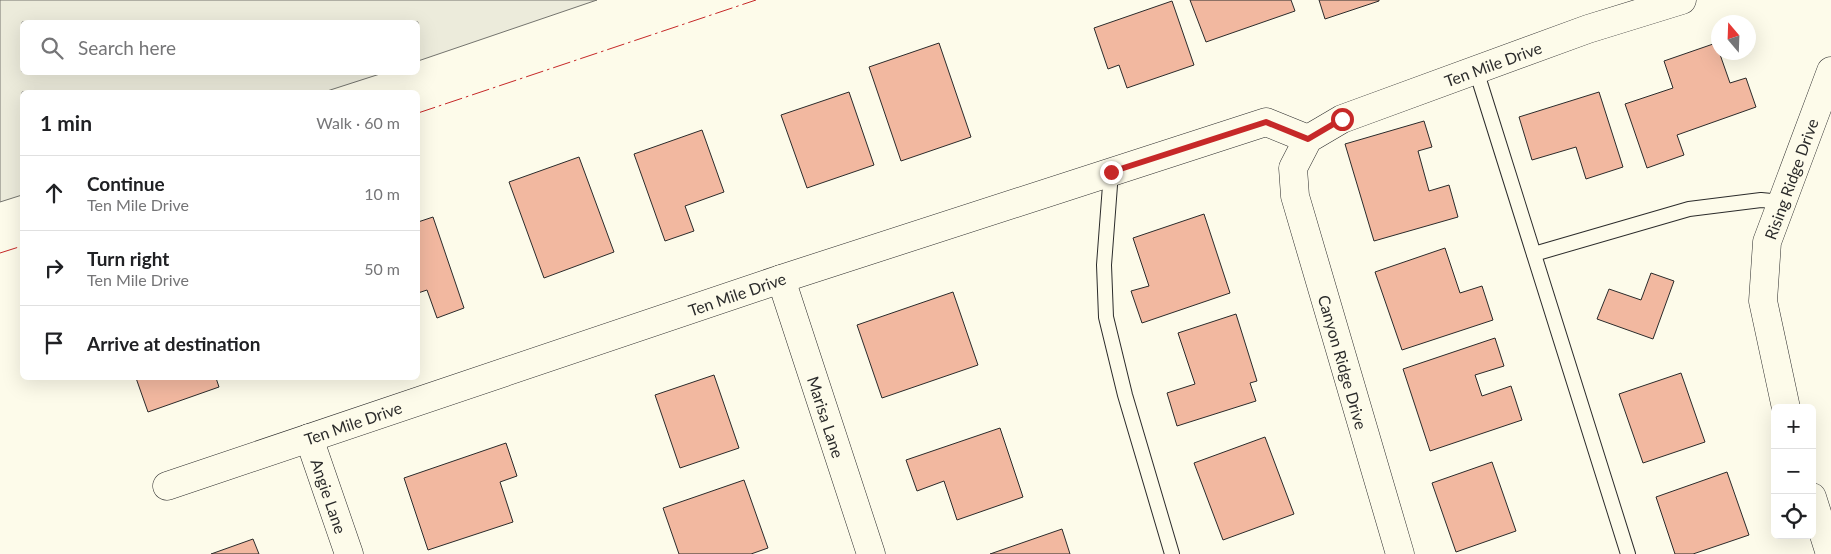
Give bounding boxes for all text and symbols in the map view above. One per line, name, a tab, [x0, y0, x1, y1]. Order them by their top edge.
north arrow	[1711, 15, 1756, 60]
search box	[20, 20, 420, 75]
icon: search	[38, 34, 66, 62]
text: Search here	[78, 36, 176, 59]
street label: Ten Mile Drive	[1442, 38, 1544, 90]
route start	[1331, 108, 1354, 131]
text: 1 min	[40, 110, 92, 135]
text: Walk · 60 m	[316, 113, 400, 132]
street label: Rising Ridge Drive	[1760, 116, 1822, 242]
route end	[1100, 161, 1123, 184]
text: Continue	[87, 172, 165, 195]
icon: ahead	[40, 179, 68, 207]
text: 10 m	[364, 184, 400, 203]
text: Ten Mile Drive	[87, 195, 189, 214]
text: Turn right	[87, 247, 169, 270]
icon: right	[40, 254, 68, 282]
text: 50 m	[364, 259, 400, 278]
street label: Ten Mile Drive	[686, 268, 788, 320]
text: Ten Mile Drive	[87, 270, 189, 289]
street label: Canyon Ridge Drive	[1315, 293, 1371, 431]
icon: arrive	[40, 329, 68, 357]
text: Arrive at destination	[87, 332, 260, 355]
street label: Marisa Lane	[804, 374, 848, 460]
street label: Ten Mile Drive	[302, 397, 404, 449]
map controls	[1771, 404, 1816, 539]
button: +	[1771, 404, 1816, 449]
button: −	[1771, 449, 1816, 494]
street label: Angie Lane	[307, 456, 351, 536]
button: locate	[1771, 494, 1816, 539]

